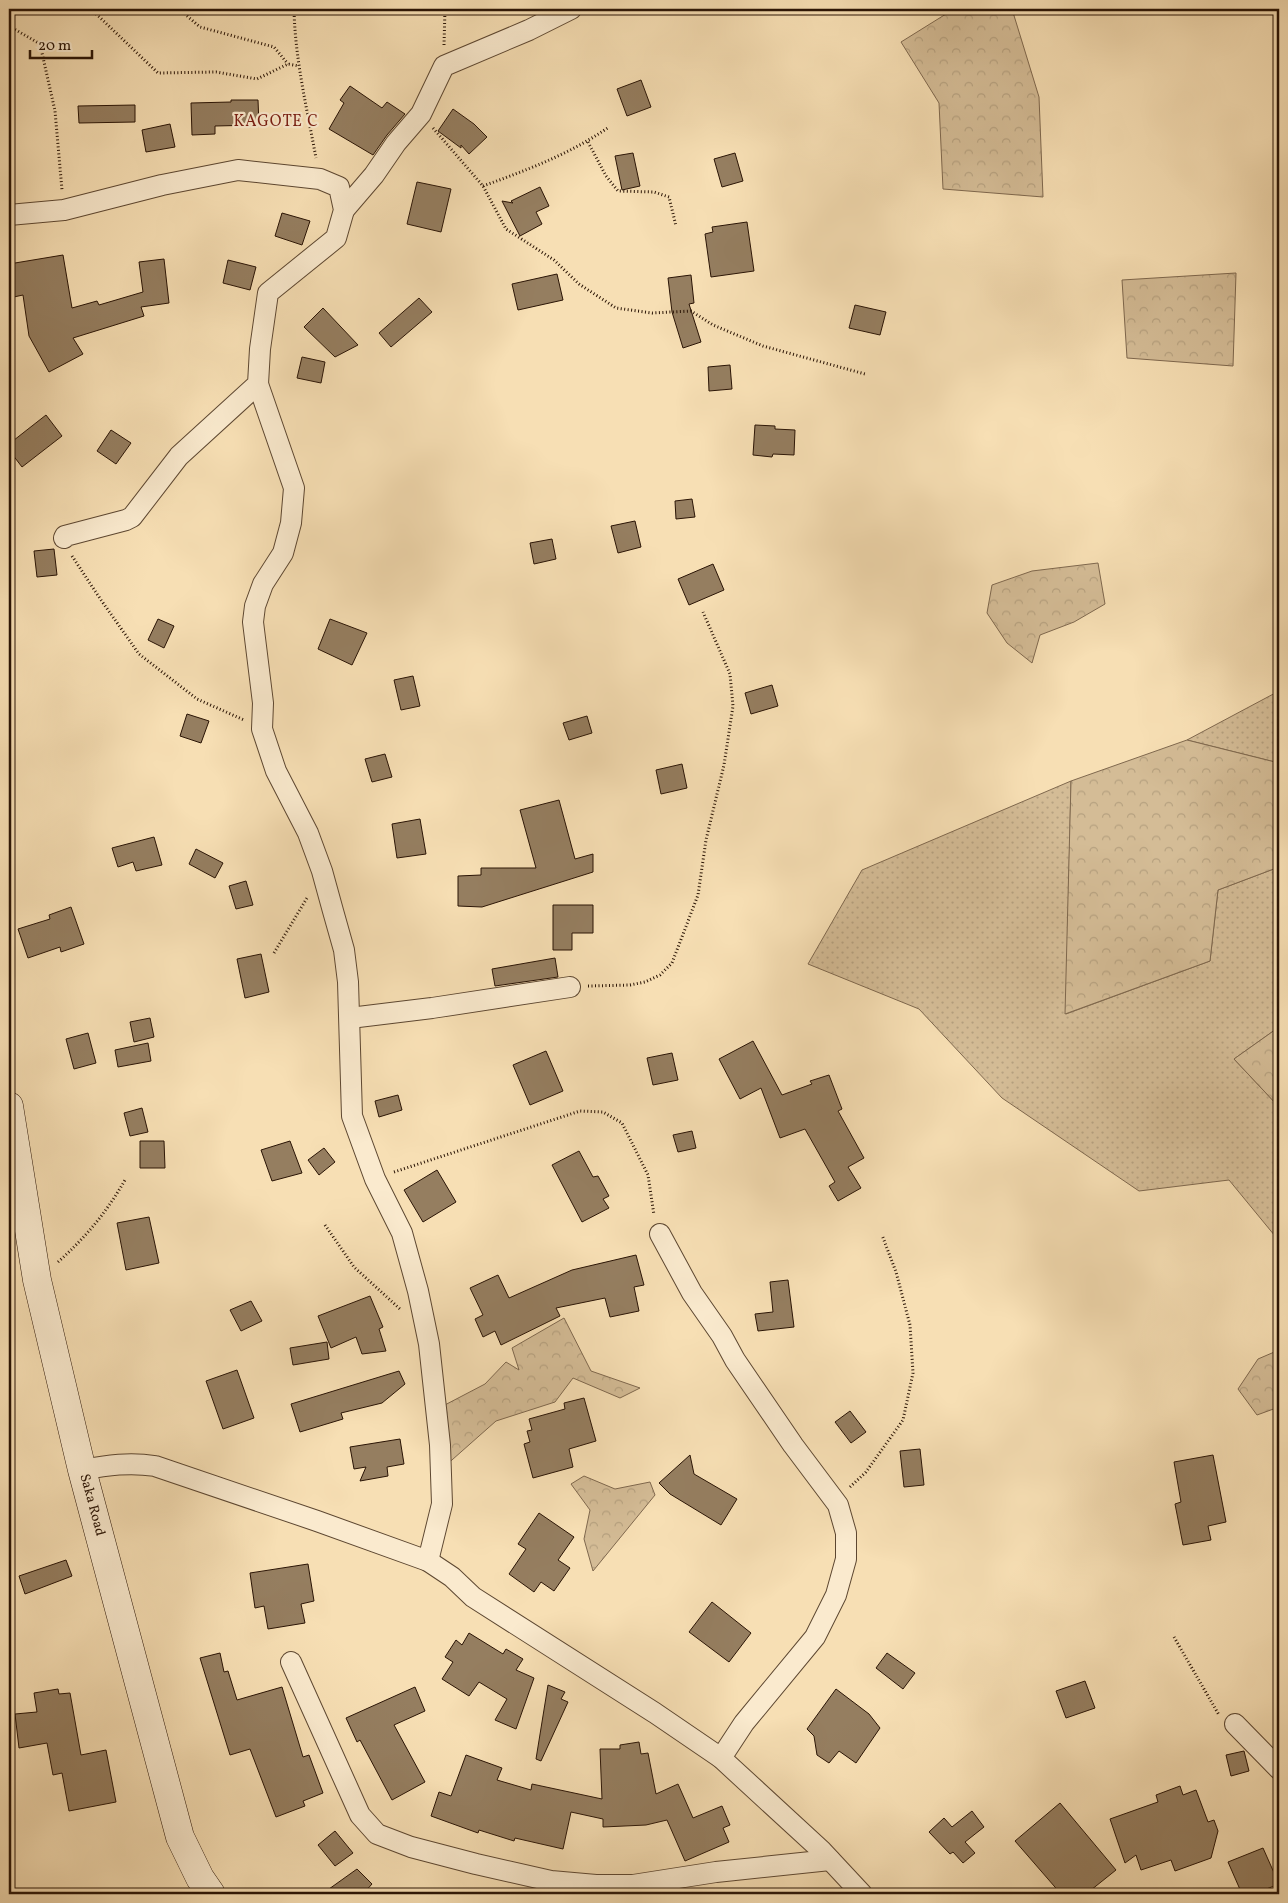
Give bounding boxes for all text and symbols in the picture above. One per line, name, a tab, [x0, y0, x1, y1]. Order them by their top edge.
scale bar	[30, 28, 92, 60]
text: 20 m	[38, 36, 71, 57]
district label: KAGOTE C	[233, 111, 319, 133]
street label: Saka Road	[75, 1472, 109, 1538]

